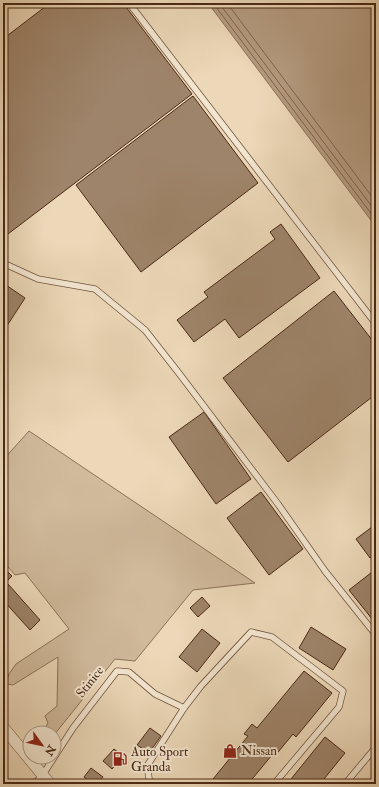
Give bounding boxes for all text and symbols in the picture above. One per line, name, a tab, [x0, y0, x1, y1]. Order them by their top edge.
street label: Stinice	[73, 663, 108, 701]
north arrow	[22, 725, 62, 765]
text: N	[41, 742, 59, 759]
shop icon: Nissan	[222, 743, 238, 759]
place label: Nissan	[241, 743, 277, 759]
place label: Auto Sport Granda	[130, 744, 188, 775]
fuel station icon: Auto Sport Granda	[112, 751, 128, 767]

